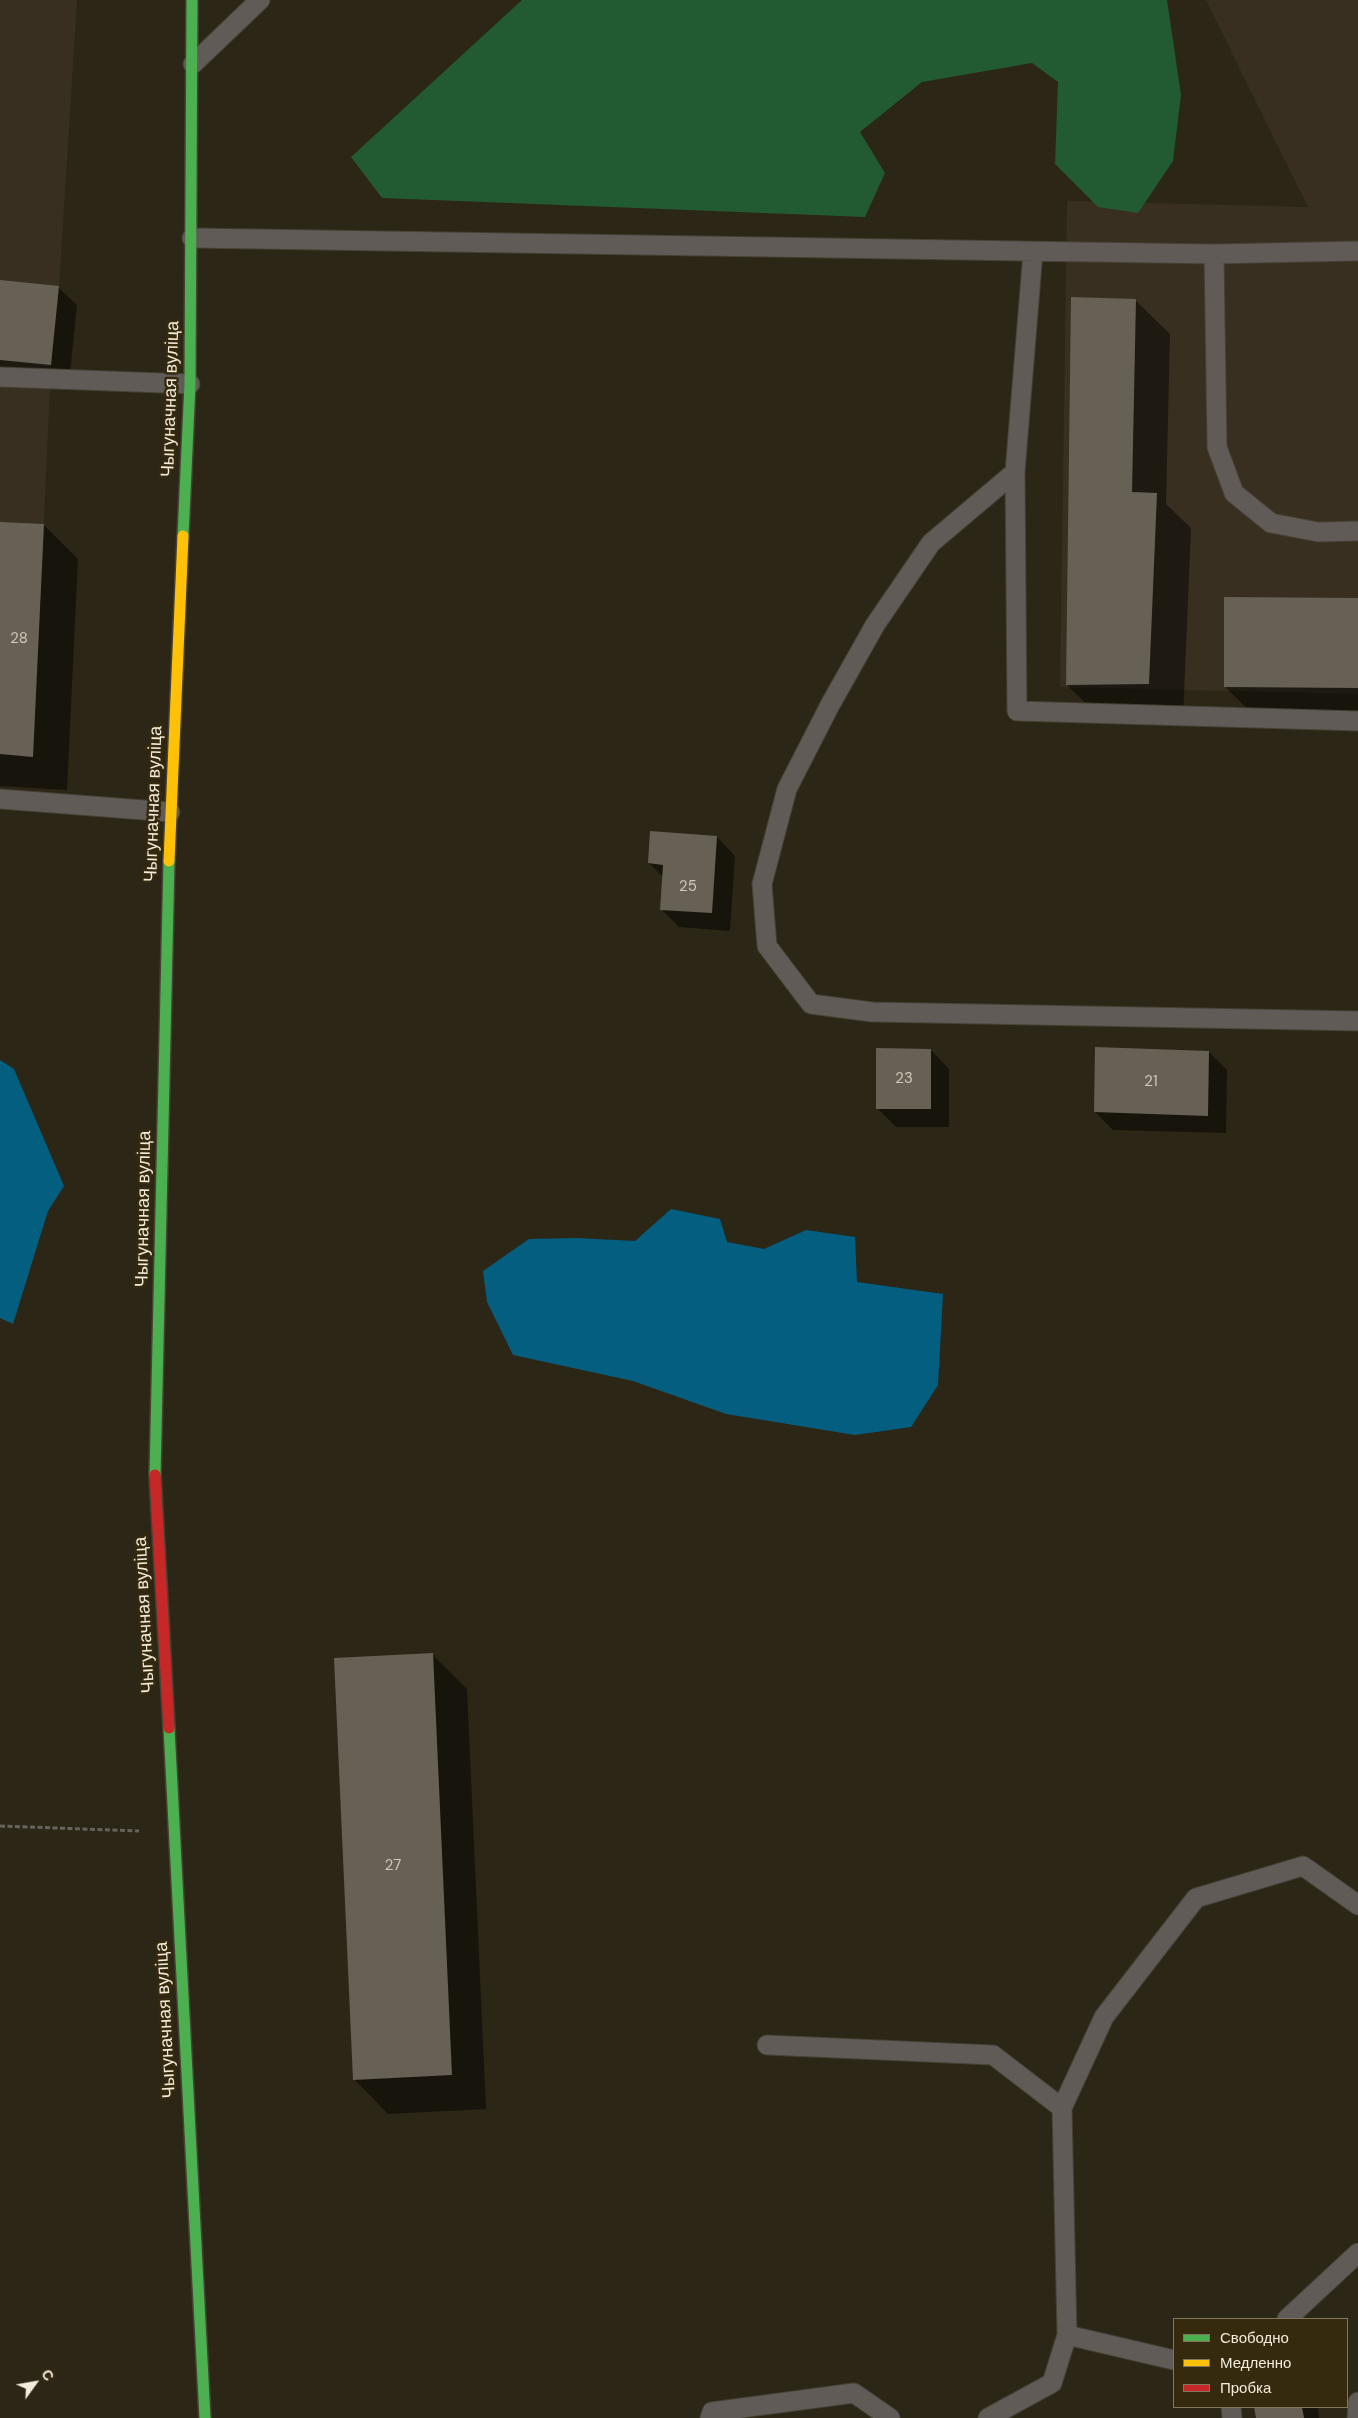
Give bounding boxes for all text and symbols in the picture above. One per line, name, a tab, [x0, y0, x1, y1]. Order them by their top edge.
street label: Чыгуначная вуліца	[157, 320, 185, 478]
house number: 28	[10, 630, 28, 648]
street label: Чыгуначная вуліца	[140, 725, 168, 883]
house number: 25	[679, 878, 697, 896]
house number: 23	[895, 1070, 913, 1088]
house number: 21	[1144, 1073, 1158, 1091]
street label: Чыгуначная вуліца	[132, 1131, 156, 1287]
street label: Чыгуначная вуліца	[130, 1536, 160, 1694]
house number: 27	[385, 1857, 401, 1875]
street label: Чыгуначная вуліца	[151, 1941, 181, 2099]
legend	[1173, 2318, 1348, 2408]
text: Свободно	[1220, 2328, 1289, 2348]
text: Медленно	[1220, 2353, 1291, 2373]
north arrow	[10, 2358, 60, 2408]
text: С	[37, 2366, 58, 2384]
text: Пробка	[1220, 2378, 1271, 2398]

